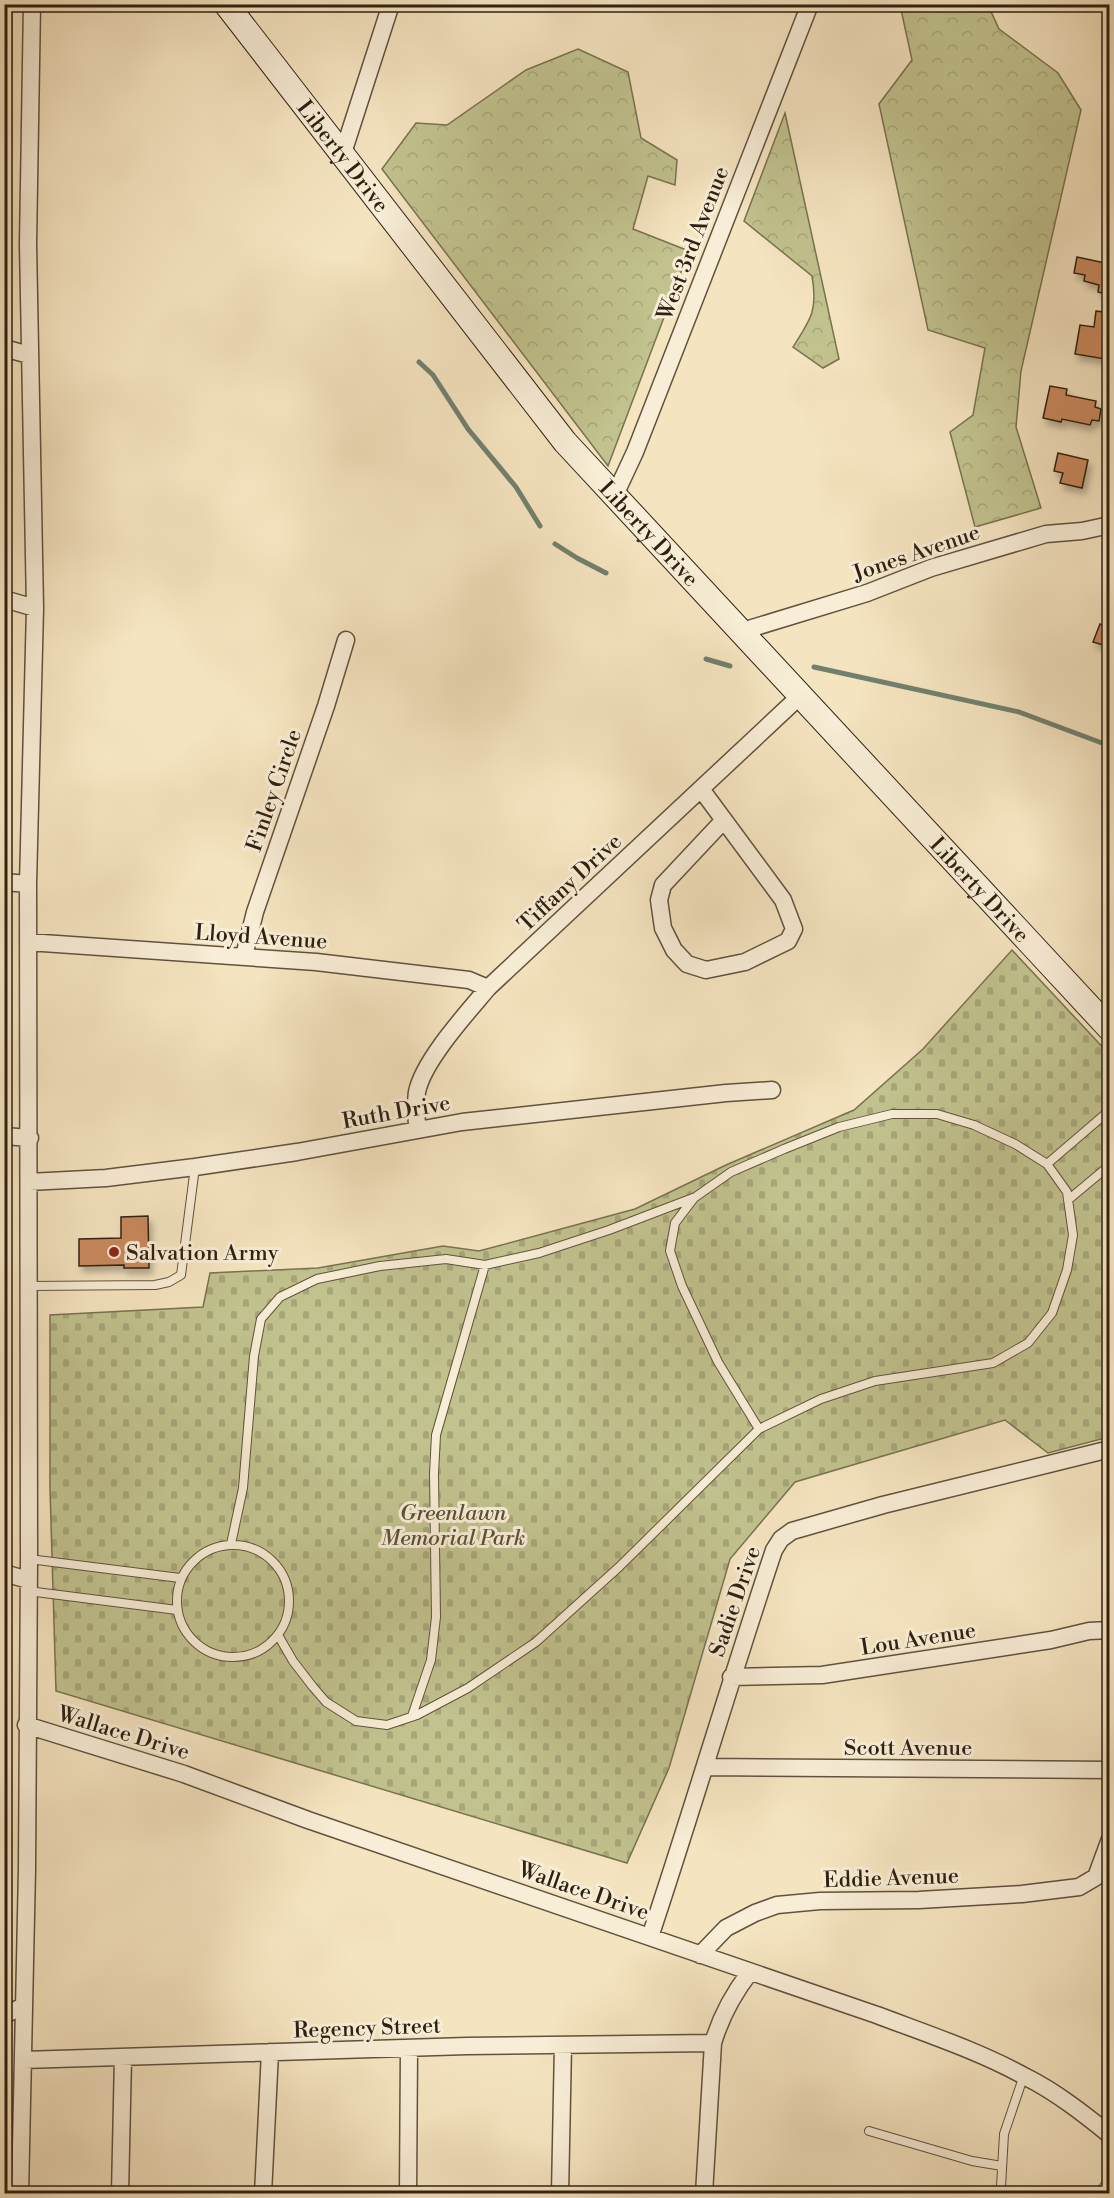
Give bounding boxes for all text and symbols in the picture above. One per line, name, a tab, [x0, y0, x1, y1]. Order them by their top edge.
street label: Liberty Drive	[290, 95, 394, 218]
street label: West 3rd Avenue	[651, 163, 735, 325]
street label: Liberty Drive	[593, 475, 704, 593]
street label: Jones Avenue	[848, 519, 984, 588]
street label: Finley Circle	[241, 726, 308, 855]
street label: Tiffany Drive	[513, 828, 628, 938]
street label: Liberty Drive	[923, 832, 1035, 949]
street label: Lloyd Avenue	[194, 919, 328, 956]
street label: Ruth Drive	[340, 1090, 452, 1135]
place label: Salvation Army	[126, 1240, 279, 1267]
marker: Salvation Army	[107, 1245, 121, 1259]
park label: Greenlawn Memorial Park	[381, 1500, 525, 1552]
street label: Sadie Drive	[704, 1543, 767, 1660]
street label: Lou Avenue	[859, 1617, 978, 1662]
street label: Wallace Drive	[53, 1700, 193, 1766]
street label: Scott Avenue	[844, 1735, 972, 1762]
street label: Wallace Drive	[514, 1856, 652, 1926]
street label: Eddie Avenue	[823, 1863, 959, 1894]
street label: Regency Street	[293, 2012, 441, 2045]

